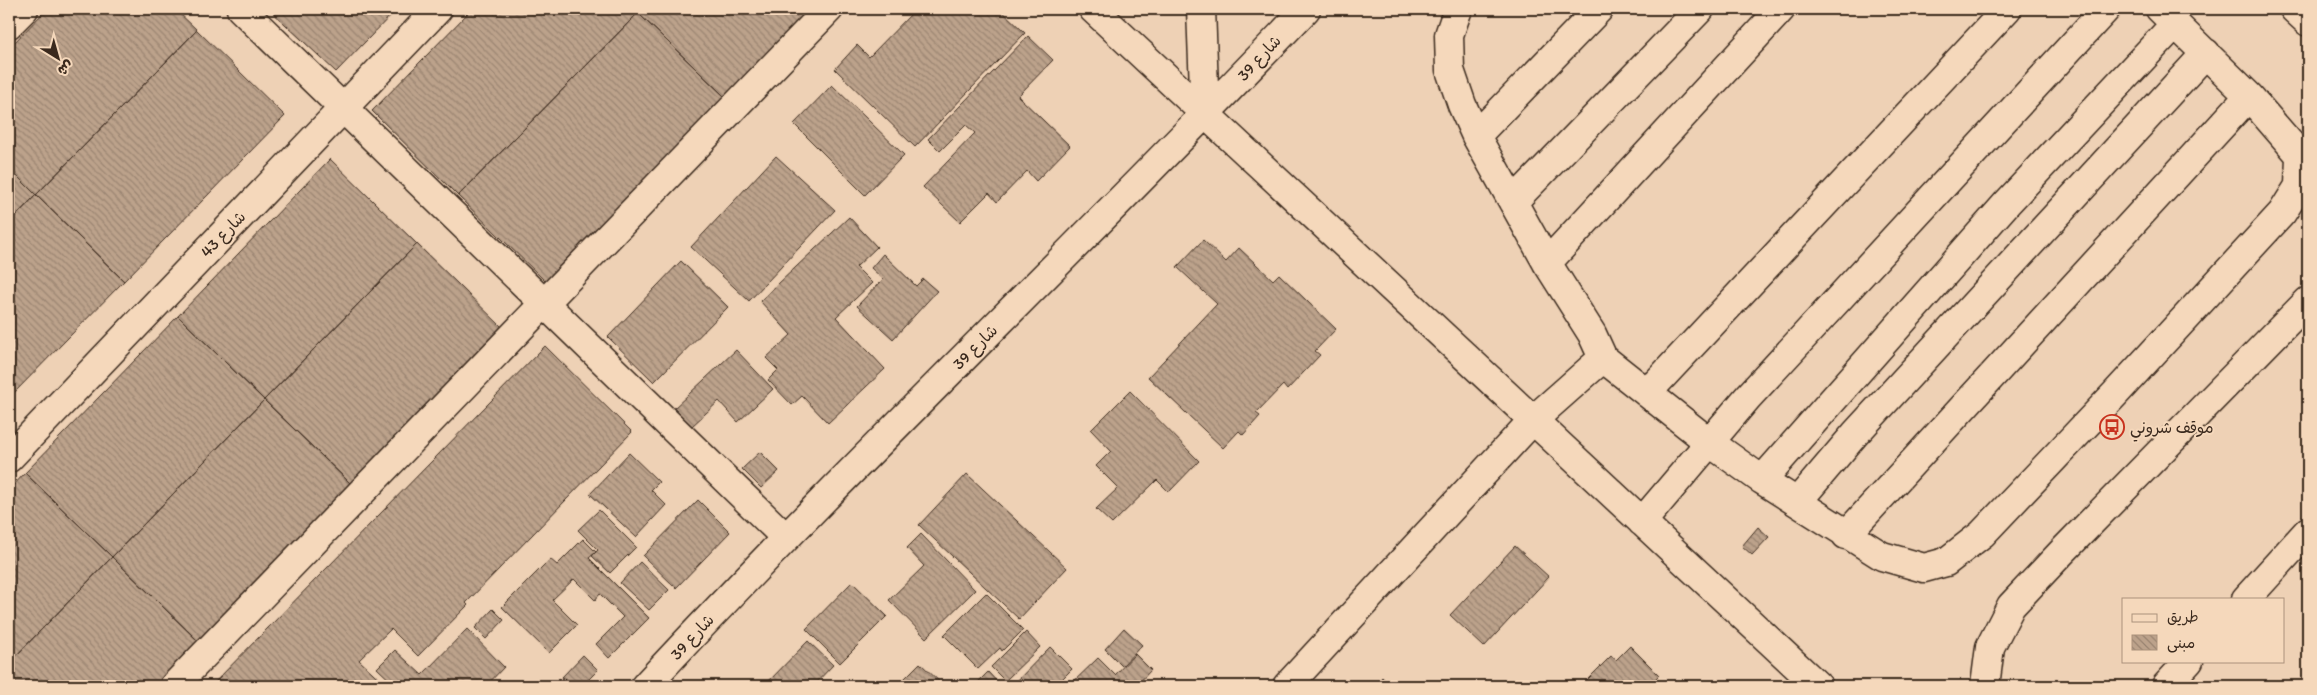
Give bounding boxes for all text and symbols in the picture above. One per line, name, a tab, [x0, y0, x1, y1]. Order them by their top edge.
street label: شارع 39	[1233, 31, 1286, 86]
north arrow	[32, 32, 82, 82]
text: ش	[54, 57, 77, 79]
street label: شارع 43	[197, 207, 251, 262]
street label: شارع 39	[949, 321, 1003, 375]
bus stop icon: موقف شروني	[2099, 414, 2125, 440]
place label: موقف شروني	[2130, 418, 2214, 442]
legend	[2122, 598, 2284, 662]
text: طريق	[2167, 608, 2199, 626]
street label: شارع 39	[666, 610, 719, 665]
text: مبنى	[2167, 634, 2195, 653]

